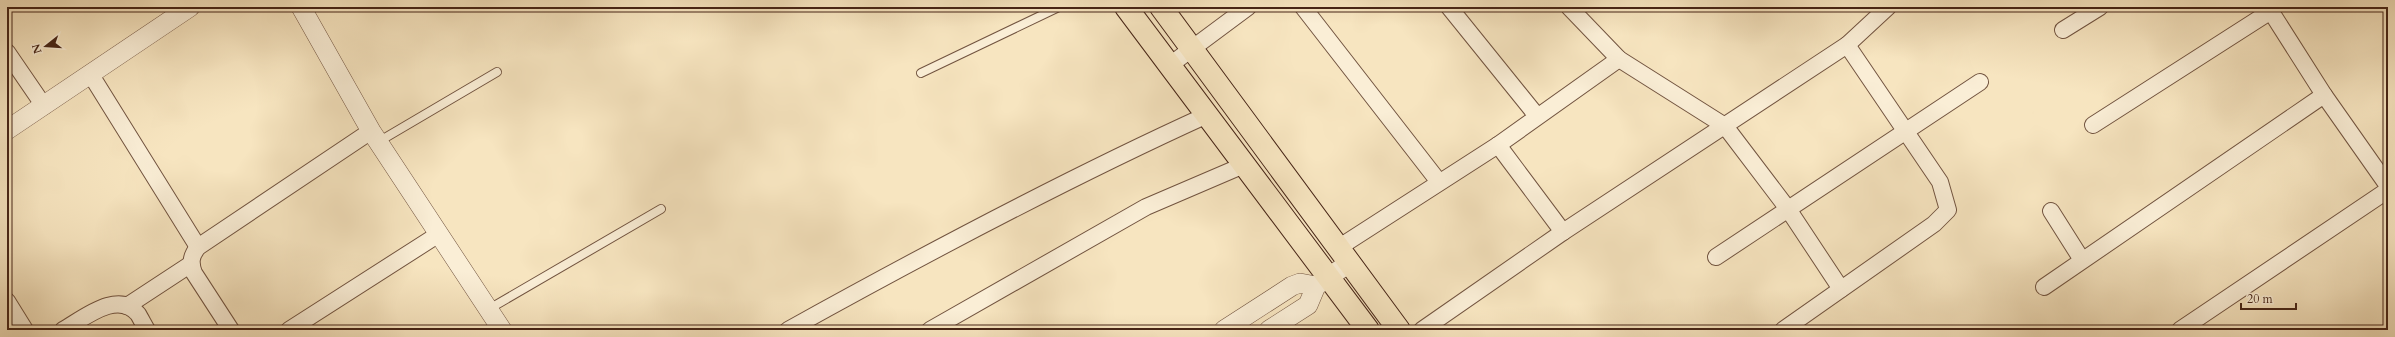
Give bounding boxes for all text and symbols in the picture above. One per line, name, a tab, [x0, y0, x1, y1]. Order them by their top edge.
north arrow	[26, 26, 66, 66]
text: N	[28, 42, 45, 56]
scale bar	[2241, 285, 2296, 311]
text: 20 m	[2247, 291, 2274, 307]

